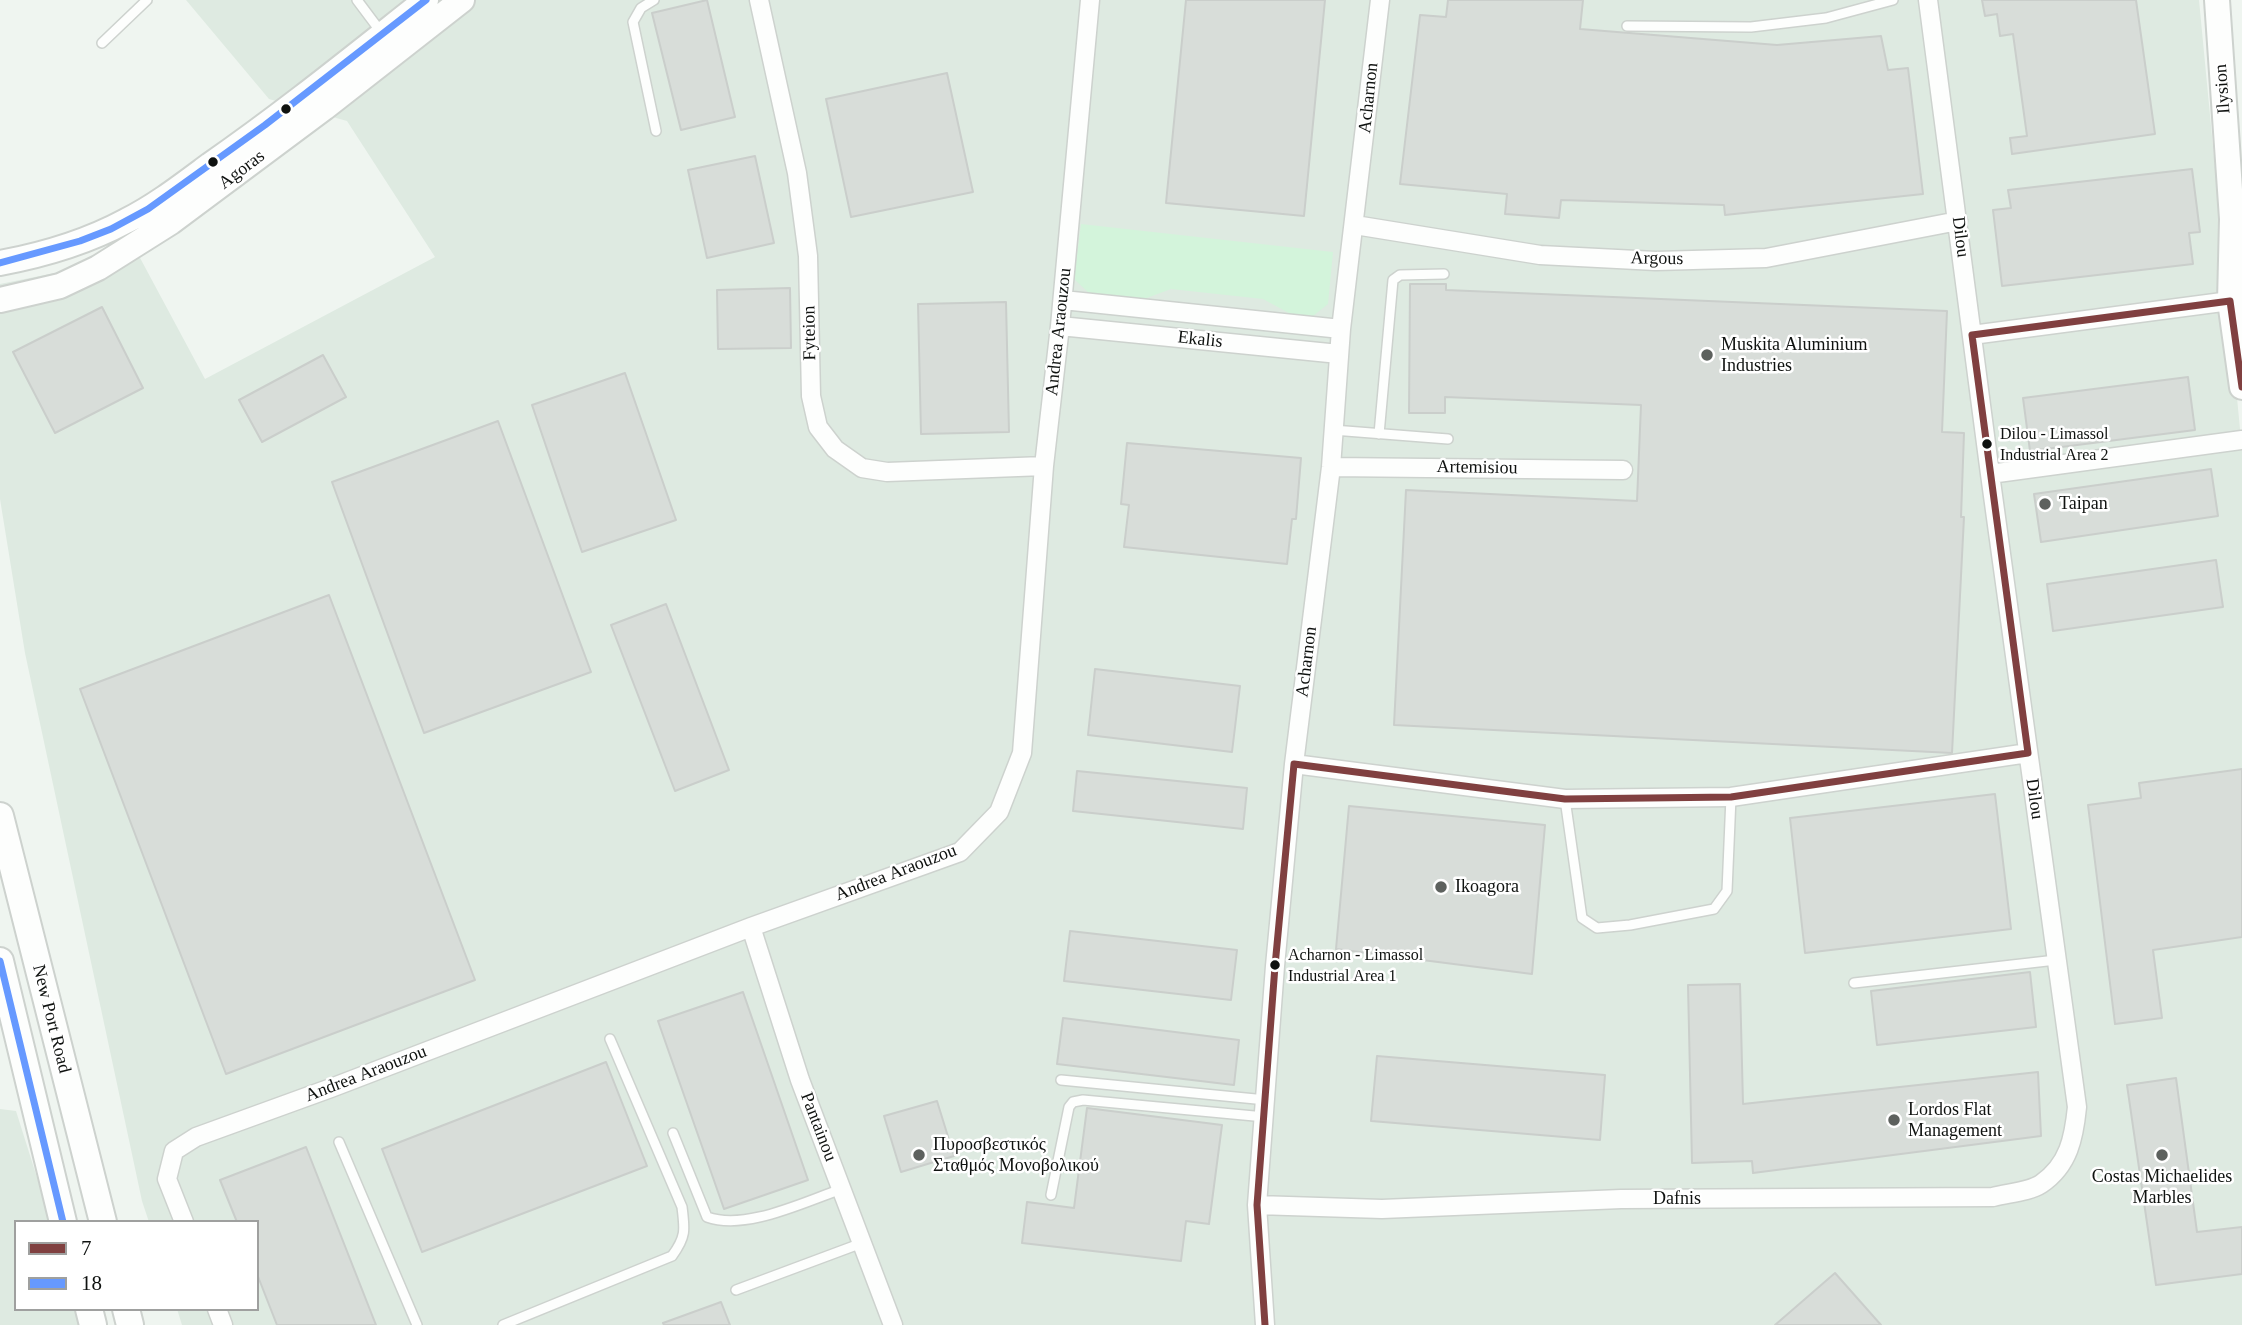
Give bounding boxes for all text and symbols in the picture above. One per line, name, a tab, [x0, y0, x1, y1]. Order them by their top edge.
street label: Acharnon	[1355, 62, 1383, 134]
street label: Ilysion	[2210, 63, 2236, 115]
unlabelled marker	[279, 102, 293, 116]
street label: Agoras	[215, 146, 269, 194]
unlabelled marker	[206, 155, 220, 169]
street label: Dilou	[1947, 215, 1973, 259]
street label: Argous	[1630, 248, 1684, 270]
street label: Andrea Araouzou	[1042, 267, 1076, 397]
street label: Fyteion	[799, 305, 821, 361]
street label: Ekalis	[1176, 327, 1224, 353]
place label: Muskita Aluminium Industries	[1721, 334, 1868, 376]
marker: Muskita Aluminium Industries	[1699, 347, 1715, 363]
place label: Dilou - Limassol Industrial Area 2	[2000, 425, 2108, 463]
marker: Dilou - Limassol Industrial Area 2	[1980, 437, 1994, 451]
street label: Artemisiou	[1436, 456, 1518, 480]
place label: Taipan	[2059, 493, 2108, 515]
marker: Taipan	[2037, 496, 2053, 512]
street label: Acharnon	[1292, 625, 1322, 699]
street label: Dilou	[2020, 777, 2048, 821]
street label: Andrea Araouzou	[832, 840, 960, 906]
place label: Ikoagora	[1455, 876, 1519, 898]
marker: Ikoagora	[1433, 879, 1449, 895]
place label: Acharnon - Limassol Industrial Area 1	[1288, 946, 1423, 984]
marker: Acharnon - Limassol Industrial Area 1	[1268, 958, 1282, 972]
street label: New Port Road	[27, 963, 75, 1075]
street label: Andrea Araouzou	[302, 1041, 430, 1107]
street label: Pantainou	[795, 1090, 841, 1164]
place label: Lordos Flat Management	[1908, 1099, 2002, 1142]
marker: Lordos Flat Management	[1886, 1112, 1902, 1128]
place label: Πυροσβεστικός Σταθμός Μονοβολικού	[933, 1134, 1099, 1176]
marker: Πυροσβεστικός Σταθμός Μονοβολικού	[911, 1147, 927, 1163]
marker: Costas Michaelides Marbles	[2154, 1147, 2170, 1163]
place label: Costas Michaelides Marbles	[2092, 1166, 2232, 1208]
street label: Dafnis	[1653, 1188, 1701, 1210]
legend	[14, 1220, 259, 1311]
text: 7	[81, 1236, 92, 1260]
text: 18	[81, 1271, 102, 1295]

